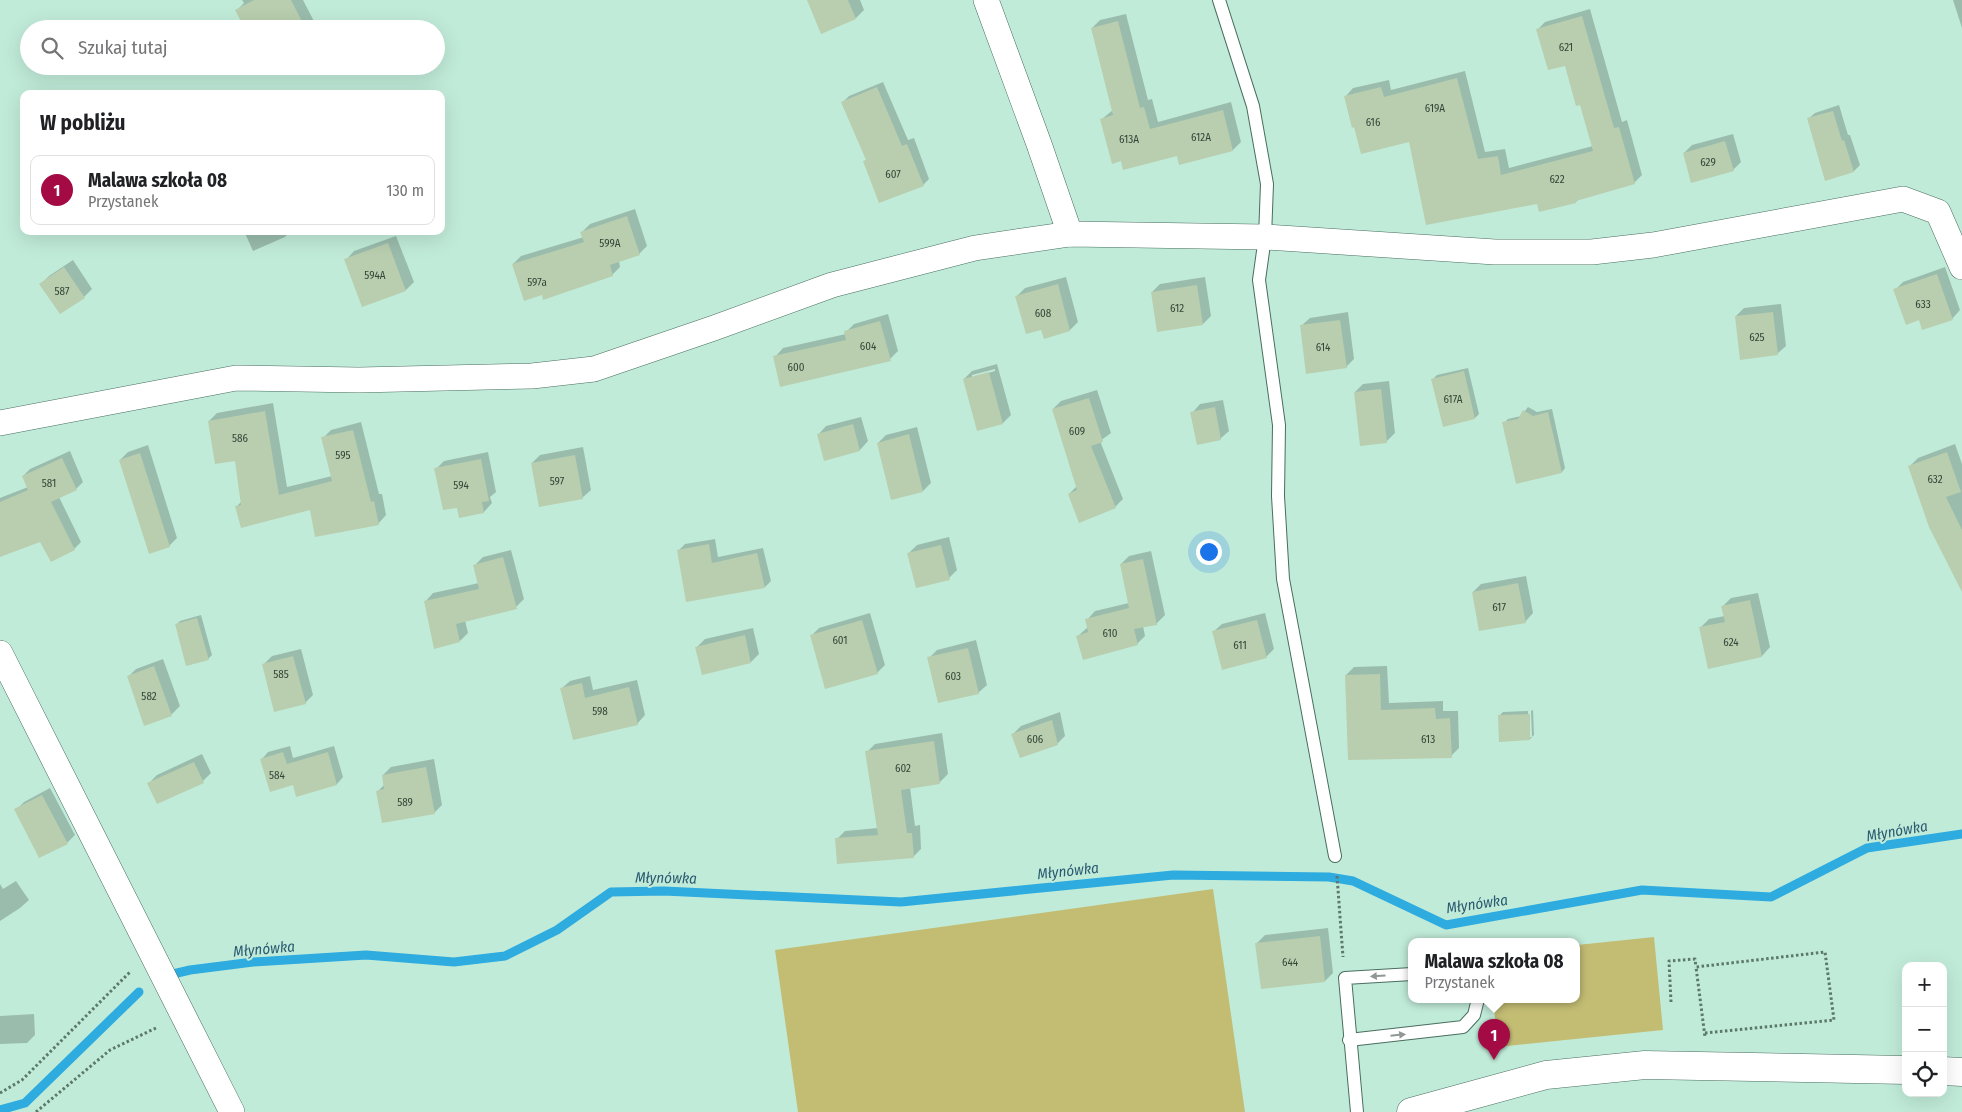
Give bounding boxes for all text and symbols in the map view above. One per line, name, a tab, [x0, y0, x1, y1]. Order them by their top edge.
search box	[20, 20, 445, 75]
icon: search	[38, 34, 66, 62]
text: Szukaj tutaj	[78, 36, 168, 59]
house number: 621	[1559, 41, 1573, 54]
house number: 619A	[1425, 102, 1445, 115]
text: W pobliżu	[40, 110, 125, 136]
house number: 616	[1366, 116, 1381, 129]
house number: 612A	[1191, 131, 1211, 144]
house number: 613A	[1119, 133, 1139, 146]
house number: 629	[1700, 156, 1716, 169]
house number: 607	[885, 168, 901, 181]
text: Malawa szkoła 08	[88, 169, 227, 192]
house number: 622	[1549, 173, 1565, 186]
text: 1	[54, 181, 60, 200]
text: 130 m	[386, 181, 424, 200]
text: Przystanek	[88, 192, 158, 211]
house number: 599A	[599, 237, 621, 250]
house number: 594A	[364, 269, 386, 282]
house number: 597a	[527, 276, 547, 289]
house number: 587	[55, 285, 70, 298]
house number: 633	[1915, 298, 1931, 311]
house number: 612	[1170, 302, 1184, 315]
house number: 608	[1035, 307, 1052, 320]
house number: 625	[1749, 331, 1765, 344]
house number: 604	[860, 340, 877, 353]
house number: 614	[1316, 341, 1331, 354]
house number: 600	[788, 361, 805, 374]
house number: 617A	[1443, 393, 1463, 406]
house number: 609	[1069, 425, 1085, 438]
house number: 586	[232, 432, 249, 445]
house number: 595	[335, 449, 351, 462]
house number: 632	[1927, 473, 1943, 486]
house number: 597	[550, 475, 565, 488]
house number: 581	[42, 477, 56, 490]
house number: 594	[453, 479, 469, 492]
your location	[1196, 539, 1222, 565]
house number: 617	[1492, 601, 1506, 614]
house number: 610	[1103, 627, 1118, 640]
house number: 601	[832, 634, 848, 647]
house number: 624	[1723, 636, 1739, 649]
house number: 611	[1233, 639, 1247, 652]
house number: 585	[273, 668, 289, 681]
house number: 603	[945, 670, 961, 683]
house number: 582	[141, 690, 157, 703]
house number: 598	[592, 705, 608, 718]
house number: 606	[1027, 733, 1044, 746]
house number: 613	[1421, 733, 1435, 746]
house number: 602	[895, 762, 911, 775]
house number: 584	[269, 769, 286, 782]
house number: 589	[397, 796, 413, 809]
water label: Młynówka	[1865, 817, 1929, 845]
water label: Młynówka	[1036, 859, 1100, 883]
water label: Młynówka	[635, 868, 697, 888]
water label: Młynówka	[1445, 891, 1509, 917]
water label: Młynówka	[232, 937, 296, 961]
popup	[1408, 938, 1580, 1003]
text: Malawa szkoła 08	[1424, 950, 1564, 973]
house number: 644	[1282, 956, 1299, 969]
map controls	[1902, 962, 1947, 1097]
button: +	[1902, 962, 1947, 1007]
one-way arrow	[1370, 972, 1386, 980]
text: Przystanek	[1424, 973, 1495, 992]
button: −	[1902, 1007, 1947, 1052]
pin: 1	[1478, 1019, 1510, 1060]
one-way arrow	[1390, 1031, 1406, 1039]
button: locate	[1902, 1052, 1947, 1097]

